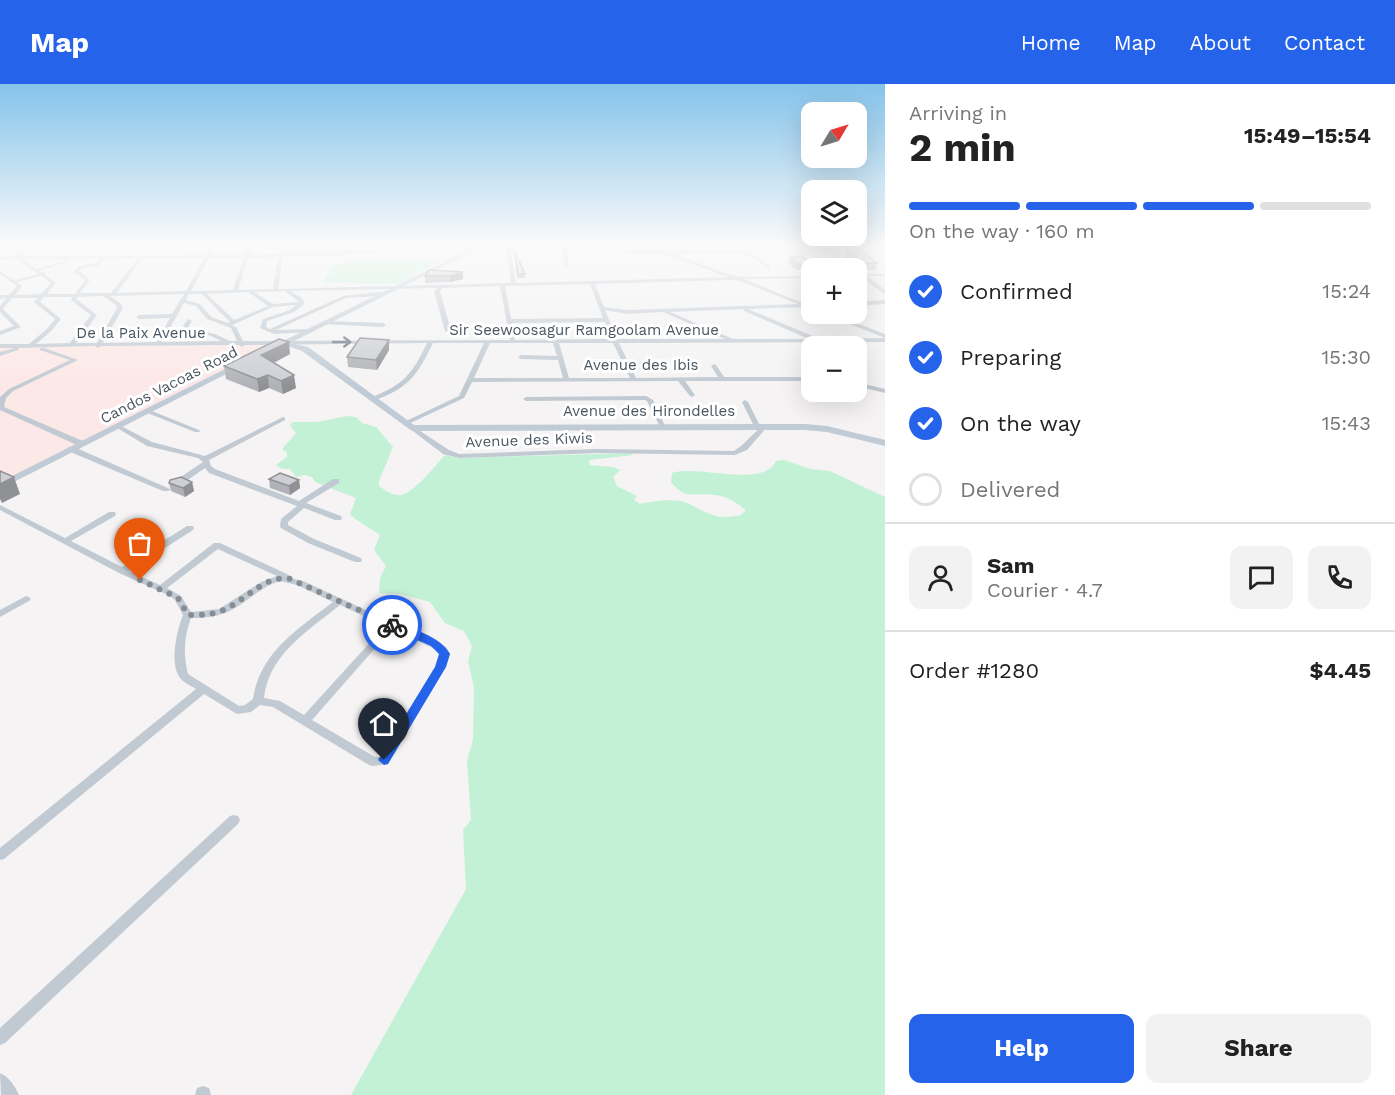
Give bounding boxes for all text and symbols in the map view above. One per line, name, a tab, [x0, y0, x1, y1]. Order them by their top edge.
text: Map	[30, 26, 89, 59]
text: Home	[1021, 30, 1081, 55]
text: Map	[1114, 30, 1157, 55]
text: About	[1190, 30, 1251, 55]
text: Contact	[1284, 30, 1365, 55]
text: Arriving in	[909, 101, 1007, 125]
north arrow	[801, 102, 867, 168]
map controls	[801, 102, 867, 402]
text: 15:49–15:54	[1244, 123, 1371, 148]
text: 2 min	[909, 125, 1016, 170]
button: layers	[801, 180, 867, 246]
text: On the way · 160 m	[909, 219, 1094, 243]
button: +	[801, 258, 867, 324]
icon: check	[909, 275, 942, 308]
text: Confirmed	[960, 279, 1073, 304]
text: 15:24	[1322, 279, 1371, 303]
street label: Sir Seewoosagur Ramgoolam Avenue	[449, 321, 719, 339]
street label: De la Paix Avenue	[76, 324, 206, 342]
one-way arrow	[331, 336, 351, 348]
button: −	[801, 336, 867, 402]
icon: check	[909, 341, 942, 374]
street label: Candos Vacoas Road	[97, 343, 241, 427]
text: Preparing	[960, 345, 1061, 370]
text: 15:30	[1322, 345, 1371, 369]
street label: Avenue des Ibis	[584, 356, 699, 374]
street label: Avenue des Hirondelles	[563, 402, 735, 420]
icon: check	[909, 407, 942, 440]
text: On the way	[960, 411, 1081, 436]
text: 15:43	[1322, 411, 1371, 435]
street label: Avenue des Kiwis	[465, 429, 593, 451]
text: Delivered	[960, 477, 1060, 502]
pin	[114, 518, 165, 580]
icon: bag	[123, 527, 156, 560]
button: person	[909, 546, 972, 609]
button: chat	[1230, 546, 1293, 609]
button: phone	[1308, 546, 1371, 609]
text: Sam	[987, 553, 1035, 578]
text: Courier · 4.7	[987, 578, 1103, 602]
courier	[362, 595, 422, 655]
icon: bike	[376, 609, 409, 642]
text: Order #1280	[909, 658, 1039, 683]
text: $4.45	[1309, 658, 1371, 683]
pin	[358, 698, 409, 760]
icon: home	[367, 707, 400, 740]
button: Help	[909, 1014, 1134, 1083]
button: Share	[1146, 1014, 1371, 1083]

